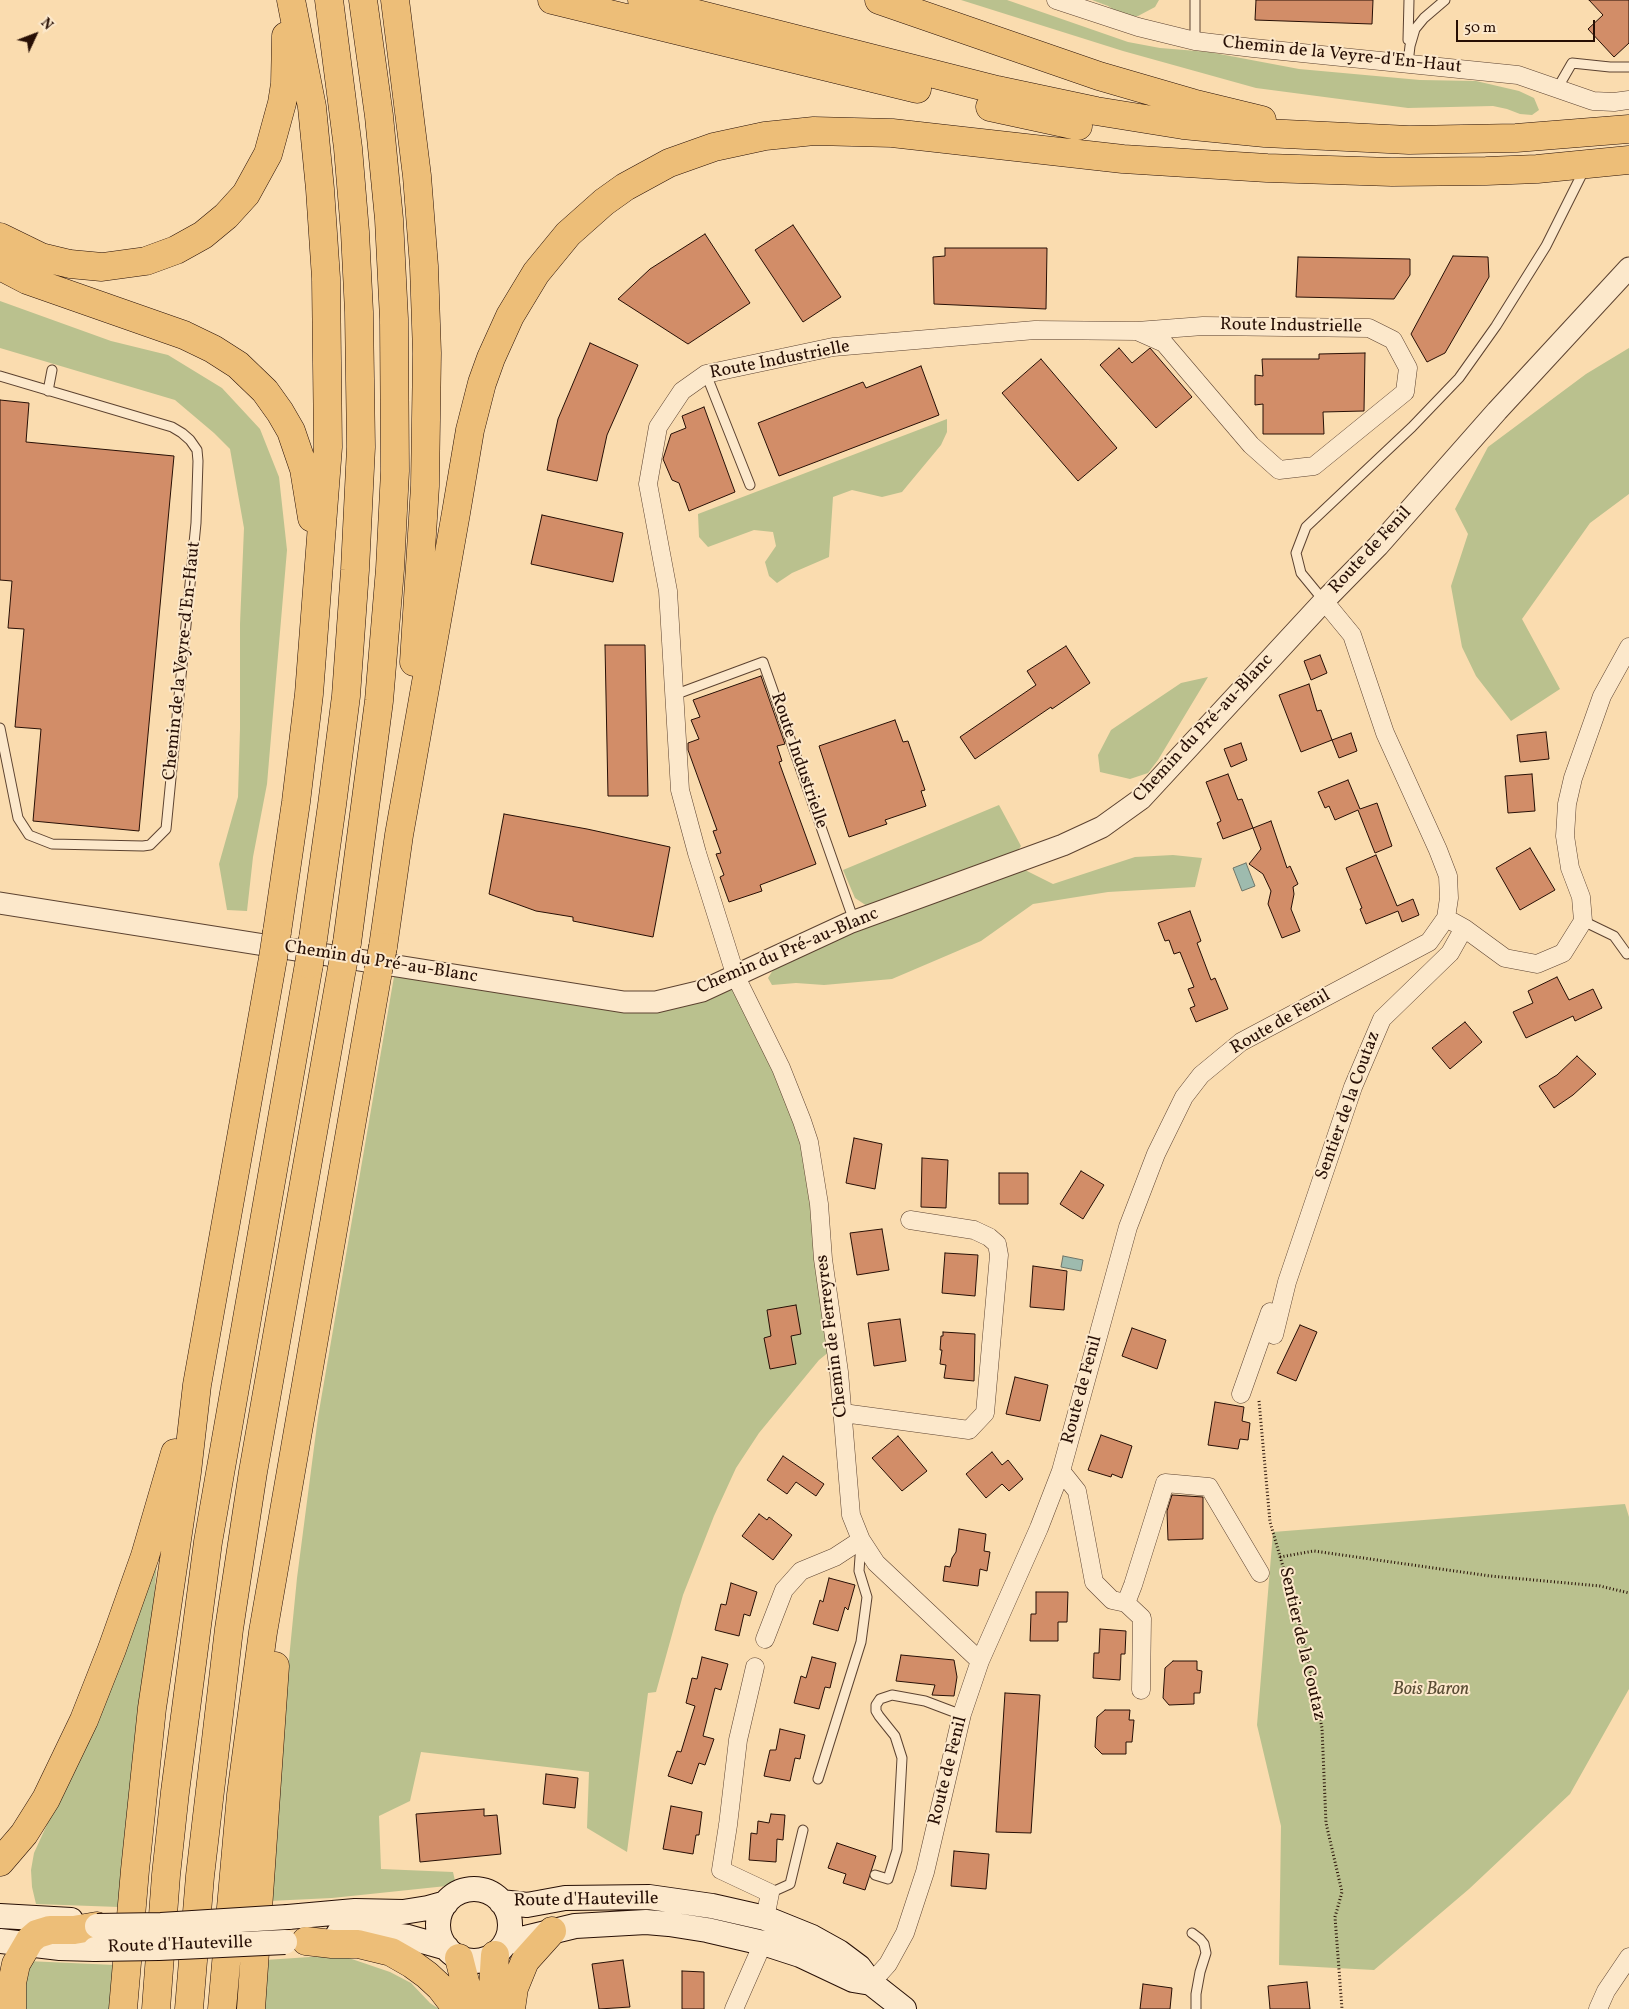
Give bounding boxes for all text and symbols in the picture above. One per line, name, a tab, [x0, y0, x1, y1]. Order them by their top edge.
north arrow	[10, 10, 60, 60]
scale bar	[1459, 10, 1598, 42]
text: N	[36, 14, 57, 35]
text: 50 m	[1464, 18, 1496, 39]
street label: Chemin de la Veyre-d'En-Haut	[1221, 33, 1463, 79]
street label: Route Industrielle	[1220, 315, 1362, 339]
street label: Route Industrielle	[708, 337, 852, 385]
street label: Route de Fenil	[1325, 503, 1417, 599]
street label: Chemin de la Veyre-d'En-Haut	[160, 540, 206, 782]
street label: Chemin du Pré-au-Blanc	[1130, 650, 1278, 808]
street label: Route Industrielle	[765, 690, 831, 832]
street label: Chemin du Pré-au-Blanc	[694, 904, 882, 1000]
street label: Chemin du Pré-au-Blanc	[283, 937, 479, 989]
street label: Route de Fenil	[1227, 986, 1335, 1060]
street label: Sentier de la Coutaz	[1312, 1029, 1386, 1183]
street label: Chemin de Ferreyres	[812, 1253, 854, 1419]
street label: Route de Fenil	[1058, 1333, 1108, 1447]
street label: Sentier de la Coutaz	[1273, 1565, 1329, 1723]
park label: Bois Baron	[1393, 1680, 1469, 1702]
street label: Route de Fenil	[925, 1714, 973, 1828]
street label: Route d'Hauteville	[513, 1889, 659, 1913]
street label: Route d'Hauteville	[107, 1933, 253, 1959]

